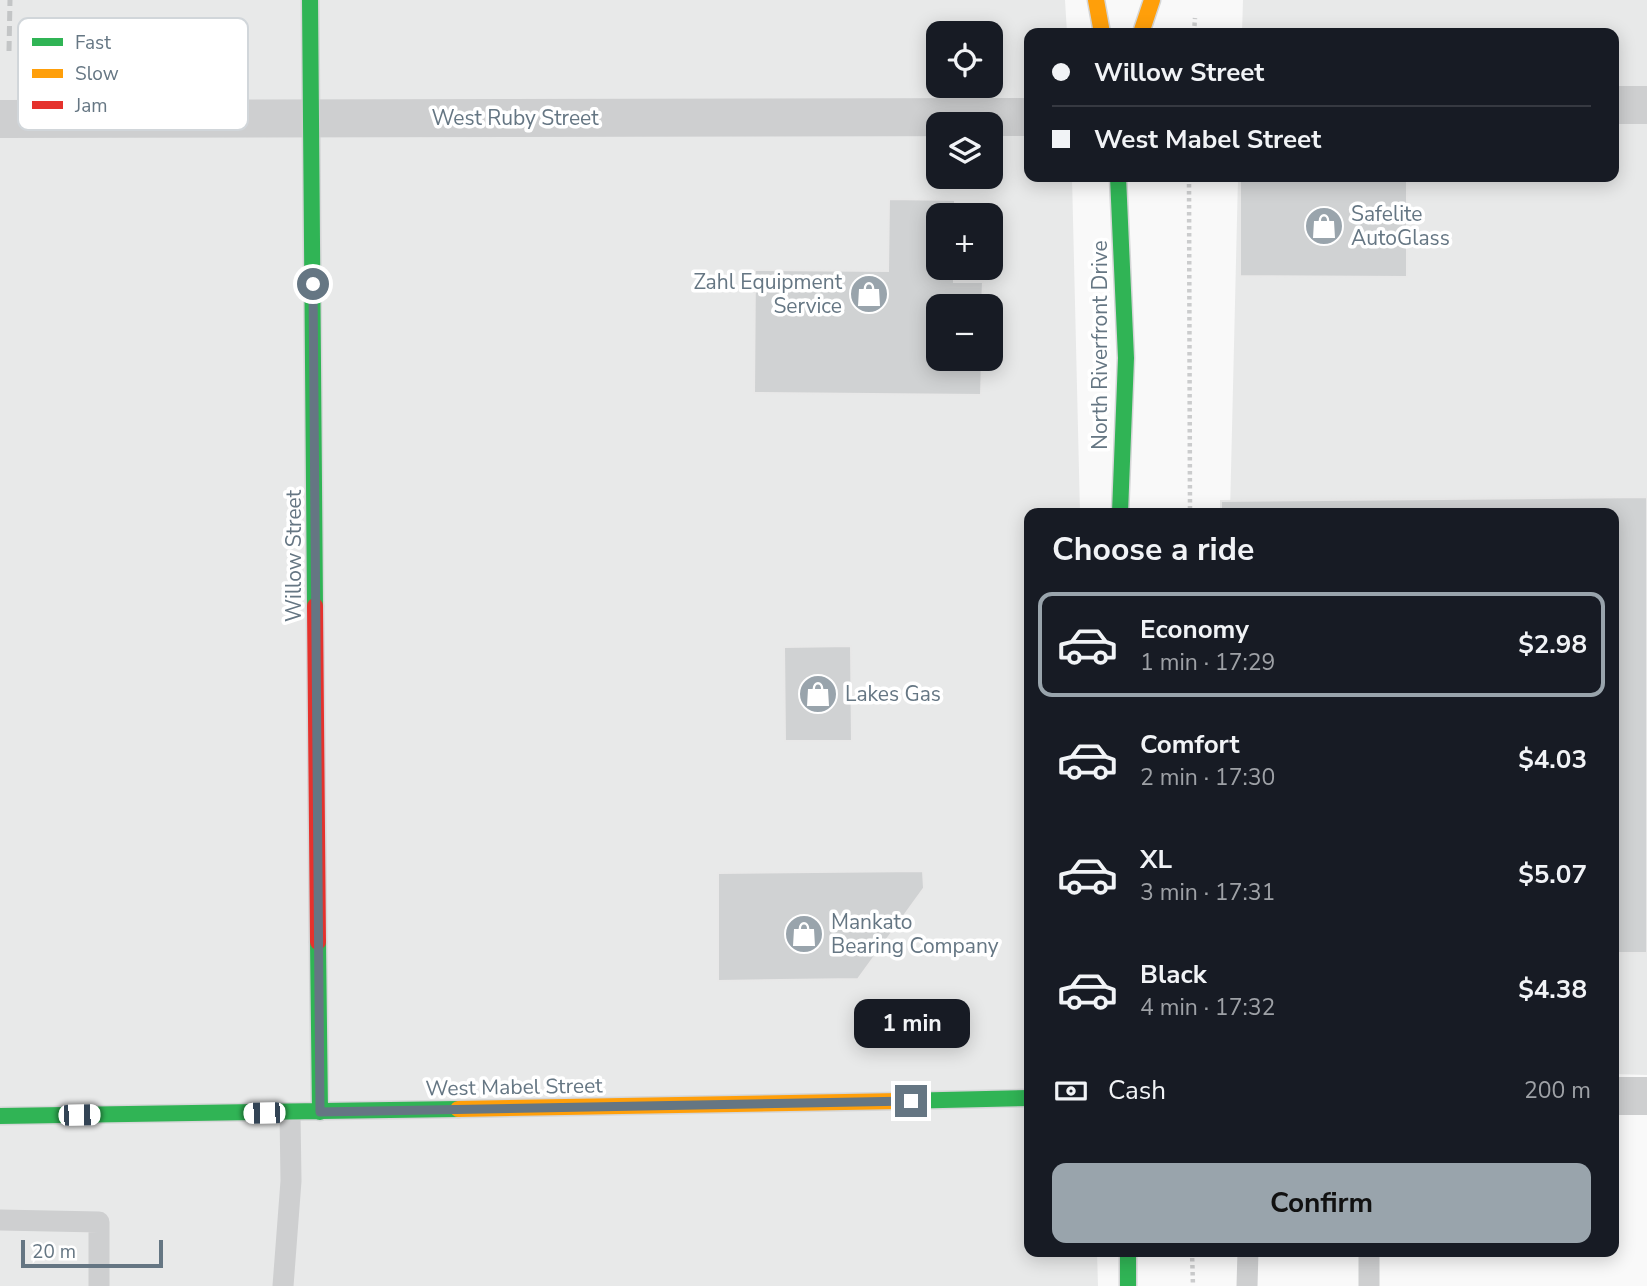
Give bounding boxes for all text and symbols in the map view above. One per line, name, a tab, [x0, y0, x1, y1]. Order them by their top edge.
legend	[18, 18, 248, 130]
map controls	[926, 21, 1003, 371]
button: locate	[926, 21, 1003, 98]
text: Fast	[75, 30, 111, 56]
text: Willow Street	[1094, 55, 1264, 90]
text: Slow	[75, 61, 119, 87]
text: Jam	[74, 93, 108, 119]
street label: West Ruby Street	[431, 104, 599, 132]
button: layers	[926, 112, 1003, 189]
text: West Mabel Street	[1094, 122, 1321, 157]
place label: Safelite AutoGlass	[1351, 200, 1450, 252]
button: +	[926, 203, 1003, 280]
shop icon: Safelite AutoGlass	[1303, 205, 1345, 247]
street label: North Riverfront Drive	[1086, 240, 1114, 450]
route start	[297, 268, 329, 300]
place label: Zahl Equipment Service	[693, 268, 843, 320]
shop icon: Zahl Equipment Service	[848, 273, 890, 315]
button: −	[926, 294, 1003, 371]
street label: Willow Street	[280, 489, 308, 622]
text: Choose a ride	[1052, 528, 1254, 571]
text: Economy	[1140, 612, 1249, 647]
icon: car	[1056, 613, 1119, 676]
text: $2.98	[1518, 627, 1587, 662]
text: 1 min · 17:29	[1140, 647, 1275, 678]
shop icon: Lakes Gas	[797, 673, 839, 715]
place label: Lakes Gas	[845, 680, 941, 708]
text: Comfort	[1140, 727, 1240, 762]
icon: car	[1056, 728, 1119, 791]
text: $4.03	[1518, 742, 1587, 777]
text: 2 min · 17:30	[1140, 762, 1275, 793]
text: XL	[1140, 842, 1172, 877]
icon: car	[1056, 843, 1119, 906]
text: $5.07	[1518, 857, 1587, 892]
text: 3 min · 17:31	[1140, 877, 1275, 908]
place label: Mankato Bearing Company	[831, 908, 999, 960]
shop icon: Mankato Bearing Company	[783, 913, 825, 955]
text: Black	[1140, 957, 1207, 992]
icon: car	[1056, 958, 1119, 1021]
text: $4.38	[1518, 972, 1587, 1007]
text: 4 min · 17:32	[1140, 992, 1275, 1023]
callout: 1 min	[853, 1000, 969, 1048]
text: 1 min	[882, 1008, 942, 1039]
street label: West Mabel Street	[425, 1071, 603, 1103]
icon: cash	[1052, 1072, 1090, 1110]
text: Cash	[1108, 1073, 1166, 1108]
text: 200 m	[1524, 1075, 1591, 1106]
route end	[895, 1085, 927, 1117]
car	[243, 1102, 286, 1124]
car	[58, 1104, 101, 1126]
button: Confirm	[1052, 1163, 1591, 1243]
scale bar	[21, 1237, 163, 1269]
text: 20 m	[32, 1239, 76, 1265]

